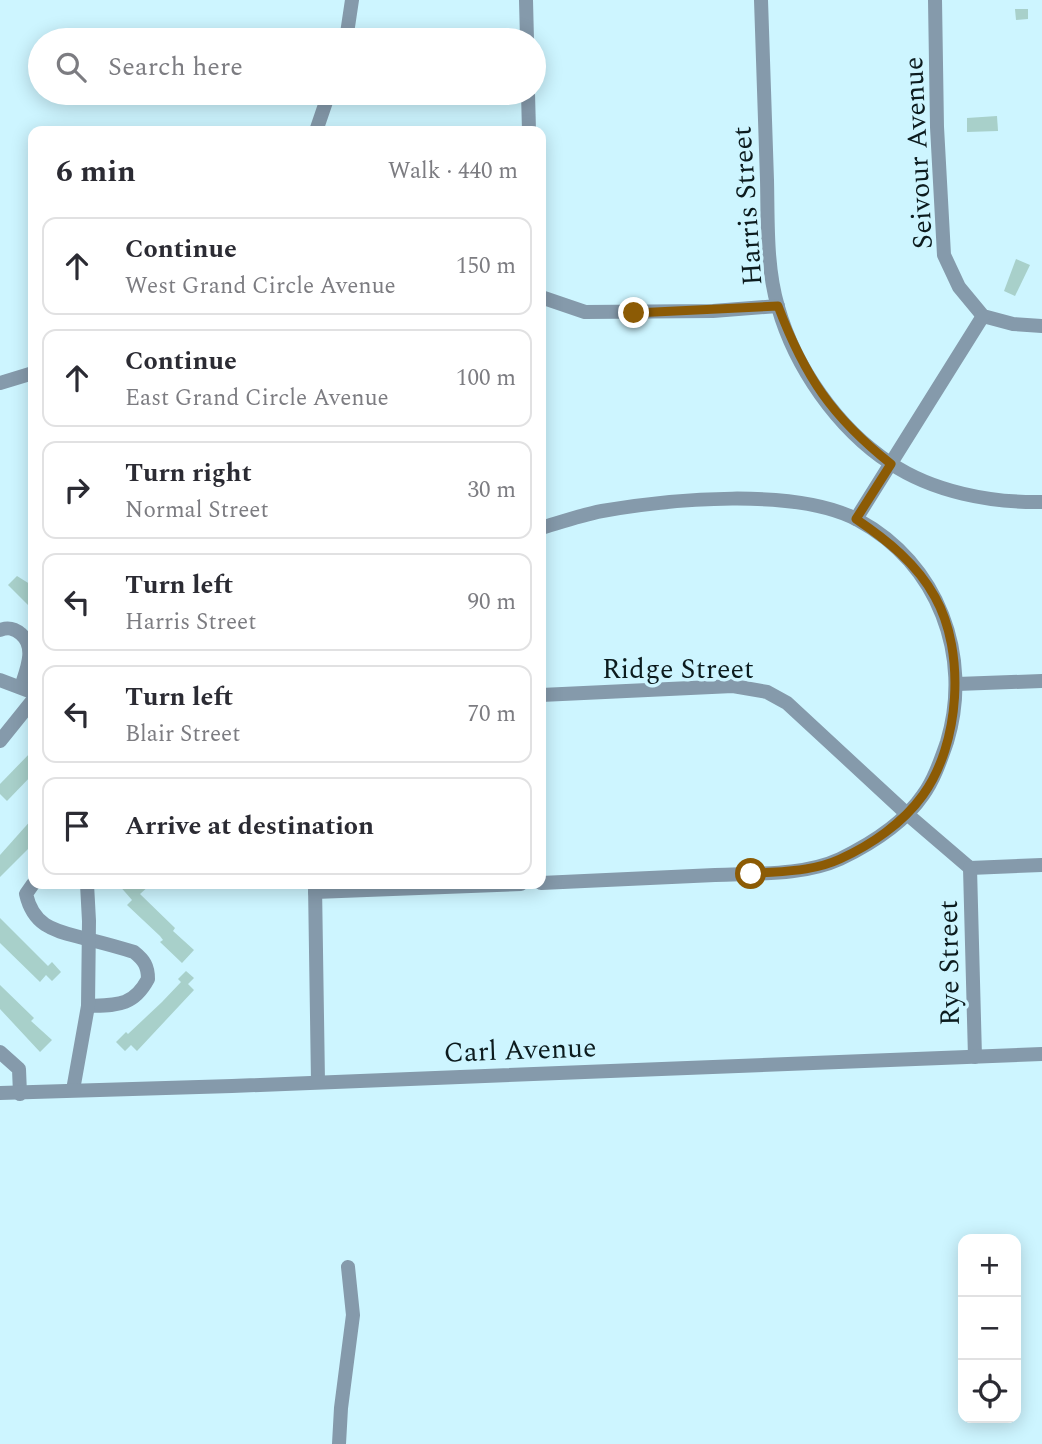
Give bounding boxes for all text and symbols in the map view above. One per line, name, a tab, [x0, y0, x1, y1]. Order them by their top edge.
search box	[28, 28, 546, 105]
text: Search here	[108, 47, 243, 87]
icon: search	[52, 48, 90, 86]
street label: Seivour Avenue	[892, 56, 945, 250]
street label: Harris Street	[720, 125, 775, 287]
text: 6 min	[56, 149, 136, 195]
text: Walk · 440 m	[388, 154, 518, 189]
text: Continue	[125, 229, 237, 269]
icon: ahead	[58, 247, 96, 285]
text: 150 m	[456, 249, 516, 284]
text: West Grand Circle Avenue	[125, 269, 396, 304]
route end	[618, 297, 649, 328]
text: Continue	[125, 341, 237, 381]
icon: ahead	[58, 359, 96, 397]
text: 100 m	[456, 361, 516, 396]
text: East Grand Circle Avenue	[125, 381, 389, 416]
text: Turn right	[125, 453, 252, 493]
icon: right	[58, 471, 96, 509]
text: 30 m	[467, 473, 516, 508]
text: Normal Street	[125, 493, 269, 528]
text: Turn left	[125, 565, 233, 605]
icon: left	[58, 583, 96, 621]
text: 90 m	[467, 585, 516, 620]
text: Harris Street	[125, 605, 256, 640]
street label: Ridge Street	[602, 648, 754, 691]
text: Turn left	[125, 677, 233, 717]
icon: left	[58, 695, 96, 733]
text: 70 m	[467, 697, 516, 732]
text: Blair Street	[125, 717, 240, 752]
text: Arrive at destination	[125, 806, 374, 846]
icon: arrive	[58, 807, 96, 845]
route start	[735, 858, 766, 889]
street label: Rye Street	[927, 900, 972, 1026]
street label: Carl Avenue	[443, 1026, 597, 1075]
map controls	[958, 1234, 1021, 1423]
button: +	[958, 1234, 1021, 1297]
button: −	[958, 1297, 1021, 1360]
button: locate	[958, 1360, 1021, 1423]

